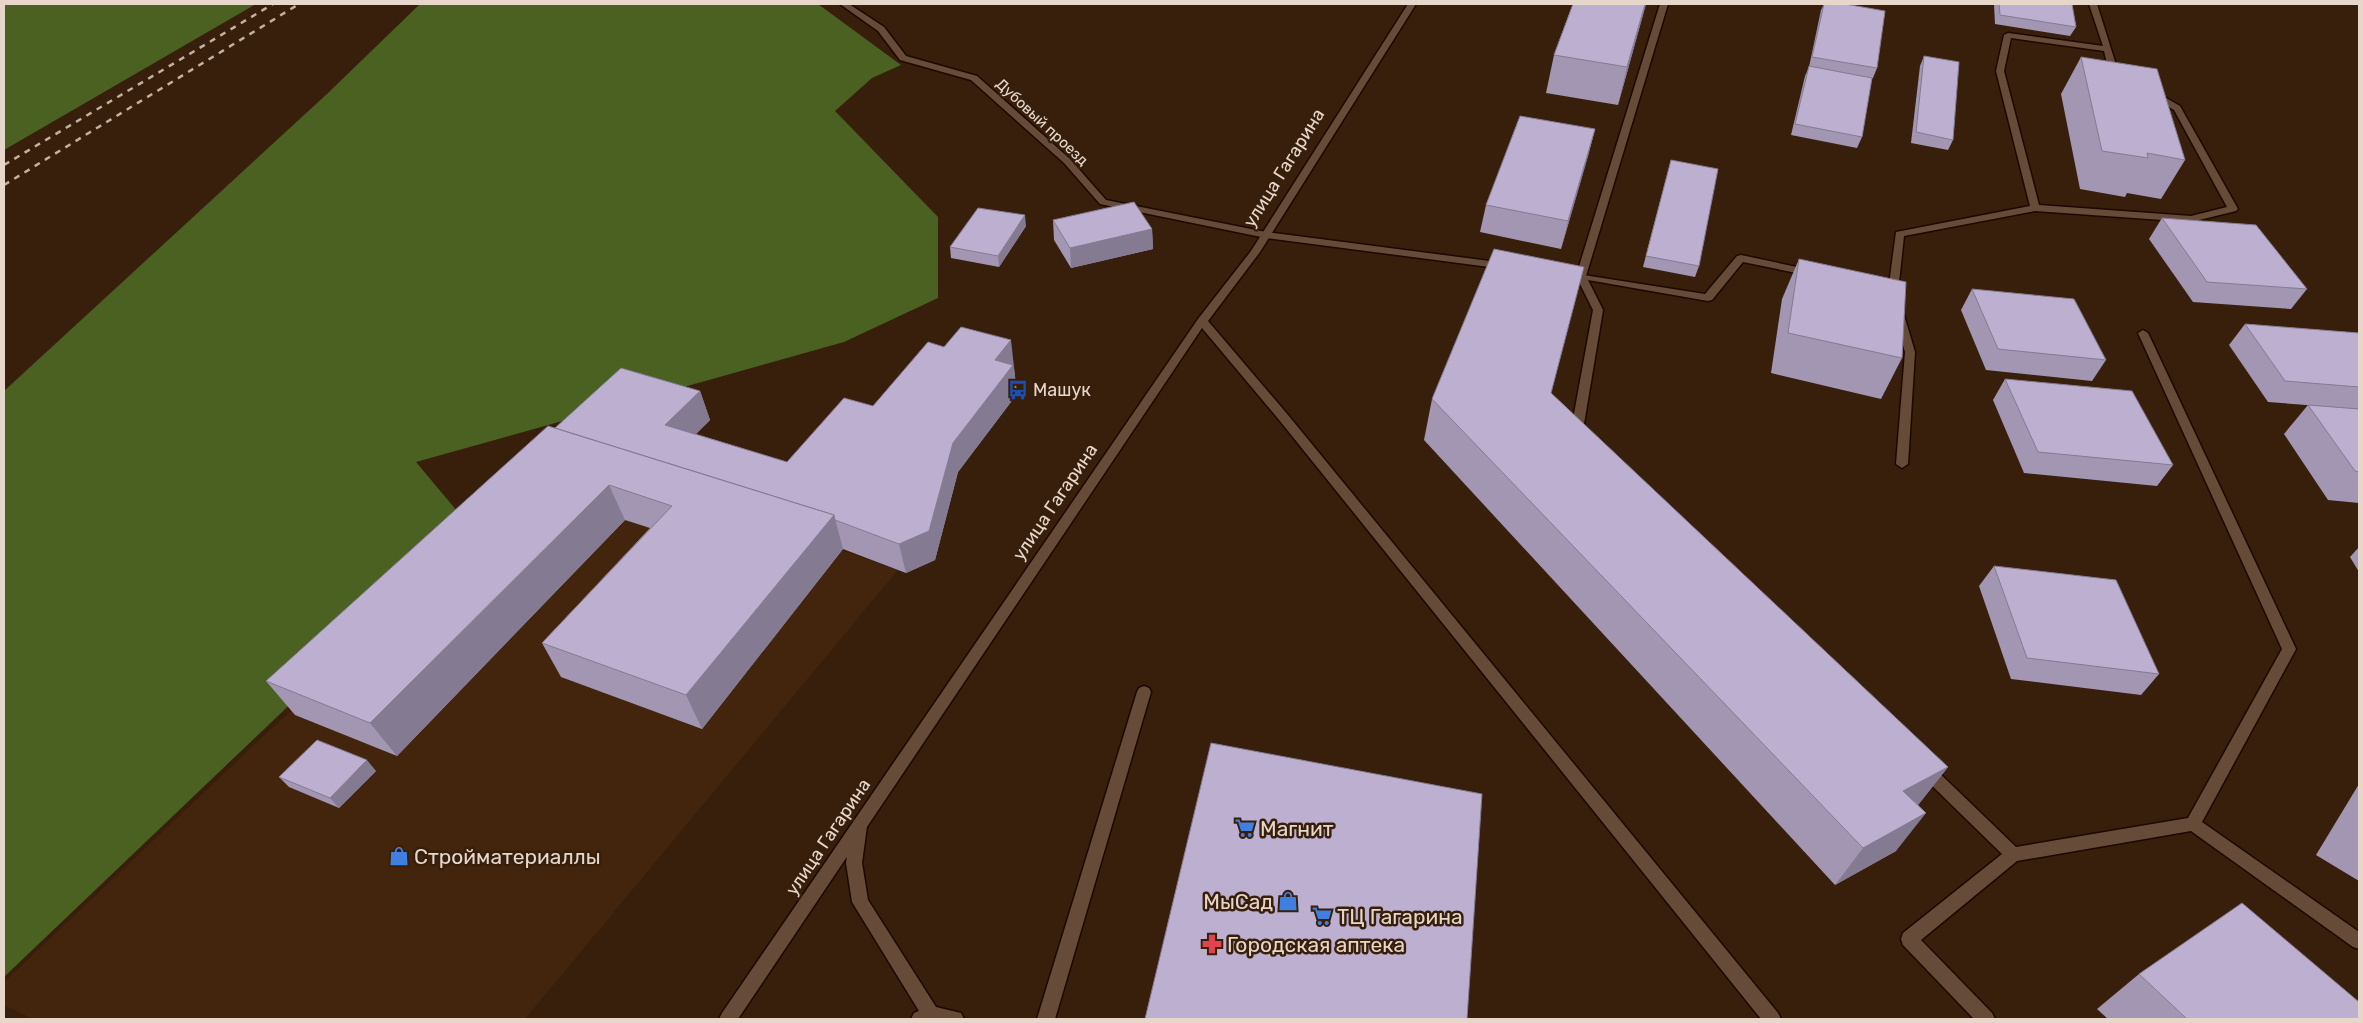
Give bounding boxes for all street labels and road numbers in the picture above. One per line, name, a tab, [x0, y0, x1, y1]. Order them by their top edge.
street label: Дубовый проезд	[992, 75, 1092, 169]
street label: улица Гагарина	[1239, 105, 1329, 231]
street label: улица Гагарина	[1008, 440, 1102, 564]
street label: улица Гагарина	[781, 775, 875, 899]

